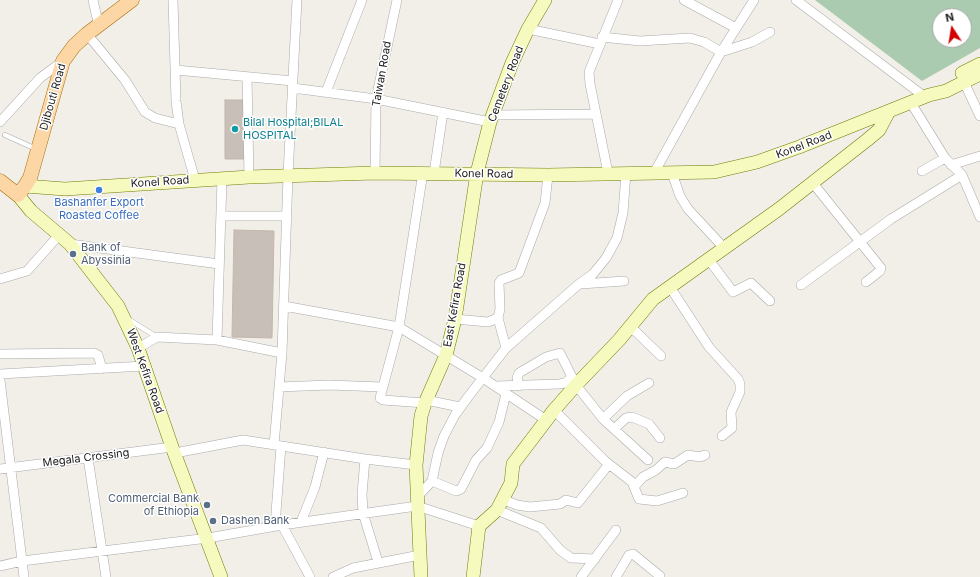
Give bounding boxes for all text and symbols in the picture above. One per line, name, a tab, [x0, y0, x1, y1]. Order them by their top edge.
north arrow	[932, 8, 972, 48]
text: N	[944, 10, 955, 25]
street label: Taiwan Road	[370, 40, 394, 108]
street label: Cemetery Road	[485, 44, 527, 124]
street label: Djibouti Road	[37, 62, 69, 132]
place label: Bilal Hospital;BILAL HOSPITAL	[243, 116, 343, 142]
marker: Bilal Hospital;BILAL HOSPITAL	[230, 124, 240, 134]
street label: Konel Road	[774, 128, 834, 162]
street label: Konel Road	[455, 167, 513, 181]
street label: Konel Road	[130, 173, 190, 191]
marker: Bashanfer Export Roasted Coffee	[94, 185, 104, 195]
place label: Bashanfer Export Roasted Coffee	[54, 196, 144, 222]
place label: Bank of Abyssinia	[81, 241, 131, 267]
marker: Bank of Abyssinia	[68, 249, 78, 259]
street label: East Kefira Road	[441, 262, 469, 348]
street label: West Kefira Road	[124, 327, 166, 415]
street label: Megala Crossing	[42, 446, 130, 470]
place label: Commercial Bank of Ethiopia	[108, 492, 199, 518]
marker: Commercial Bank of Ethiopia	[202, 500, 212, 510]
place label: Dashen Bank	[221, 514, 289, 528]
marker: Dashen Bank	[208, 516, 218, 526]

